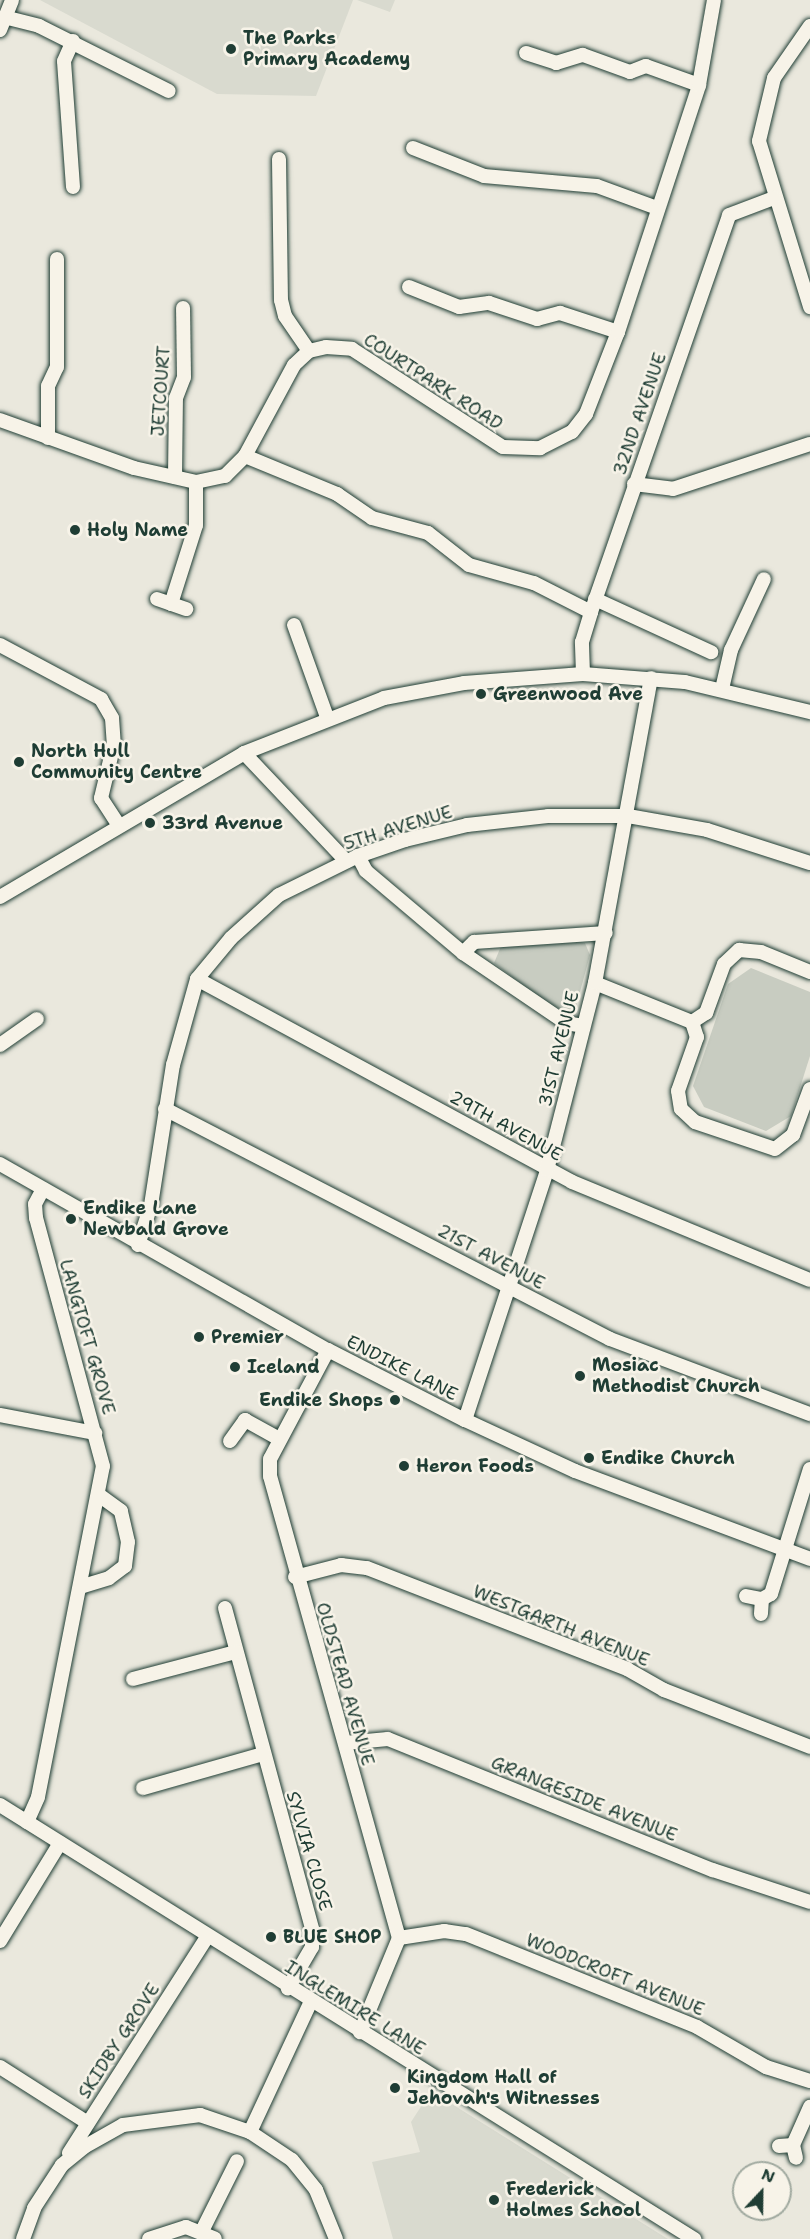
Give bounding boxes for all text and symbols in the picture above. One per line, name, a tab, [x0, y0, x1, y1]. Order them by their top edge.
place label: The Parks Primary Academy	[243, 28, 410, 70]
marker: The Parks Primary Academy	[224, 42, 238, 56]
street label: COURTPARK ROAD	[359, 329, 507, 435]
street label: JETCOURT	[147, 345, 175, 437]
street label: 32ND AVENUE	[609, 350, 671, 478]
place label: Holy Name	[87, 519, 188, 541]
marker: Holy Name	[68, 523, 82, 537]
place label: Greenwood Ave	[493, 683, 643, 705]
marker: Greenwood Ave	[474, 687, 488, 701]
place label: North Hull Community Centre	[31, 741, 202, 783]
marker: North Hull Community Centre	[12, 755, 26, 769]
street label: 5TH AVENUE	[341, 801, 455, 855]
place label: 33rd Avenue	[162, 812, 283, 834]
marker: 33rd Avenue	[143, 816, 157, 830]
street label: 31ST AVENUE	[534, 989, 584, 1109]
street label: 29TH AVENUE	[446, 1086, 566, 1166]
place label: Endike Lane Newbald Grove	[83, 1198, 229, 1240]
marker: Endike Lane Newbald Grove	[64, 1212, 78, 1226]
street label: 21ST AVENUE	[434, 1220, 548, 1294]
street label: LANGTOFT GROVE	[54, 1257, 120, 1417]
place label: Premier	[211, 1326, 284, 1348]
marker: Premier	[192, 1330, 206, 1344]
street label: ENDIKE LANE	[343, 1331, 461, 1405]
place label: Mosiac Methodist Church	[592, 1355, 760, 1398]
place label: Iceland	[247, 1356, 320, 1378]
marker: Iceland	[228, 1360, 242, 1374]
marker: Mosiac Methodist Church	[573, 1369, 587, 1383]
place label: Endike Shops	[259, 1389, 383, 1411]
marker: Endike Shops	[388, 1393, 402, 1407]
place label: Endike Church	[601, 1447, 735, 1469]
marker: Endike Church	[582, 1451, 596, 1465]
place label: Heron Foods	[416, 1455, 534, 1477]
marker: Heron Foods	[397, 1459, 411, 1473]
street label: WESTGARTH AVENUE	[470, 1581, 652, 1671]
street label: OLDSTEAD AVENUE	[311, 1600, 379, 1768]
street label: GRANGESIDE AVENUE	[488, 1752, 680, 1846]
street label: SYLVIA CLOSE	[282, 1789, 336, 1913]
place label: BLUE SHOP	[283, 1926, 382, 1948]
street label: WOODCROFT AVENUE	[523, 1929, 707, 2021]
marker: BLUE SHOP	[264, 1930, 278, 1944]
street label: INGLEMIRE LANE	[281, 1956, 429, 2060]
street label: SKIDBY GROVE	[74, 1979, 164, 2103]
place label: Kingdom Hall of Jehovah's Witnesses	[407, 2067, 600, 2110]
marker: Kingdom Hall of Jehovah's Witnesses	[388, 2081, 402, 2095]
north arrow	[732, 2161, 792, 2221]
text: N	[758, 2164, 778, 2188]
place label: Frederick Holmes School	[506, 2179, 641, 2222]
marker: Frederick Holmes School	[487, 2193, 501, 2207]

